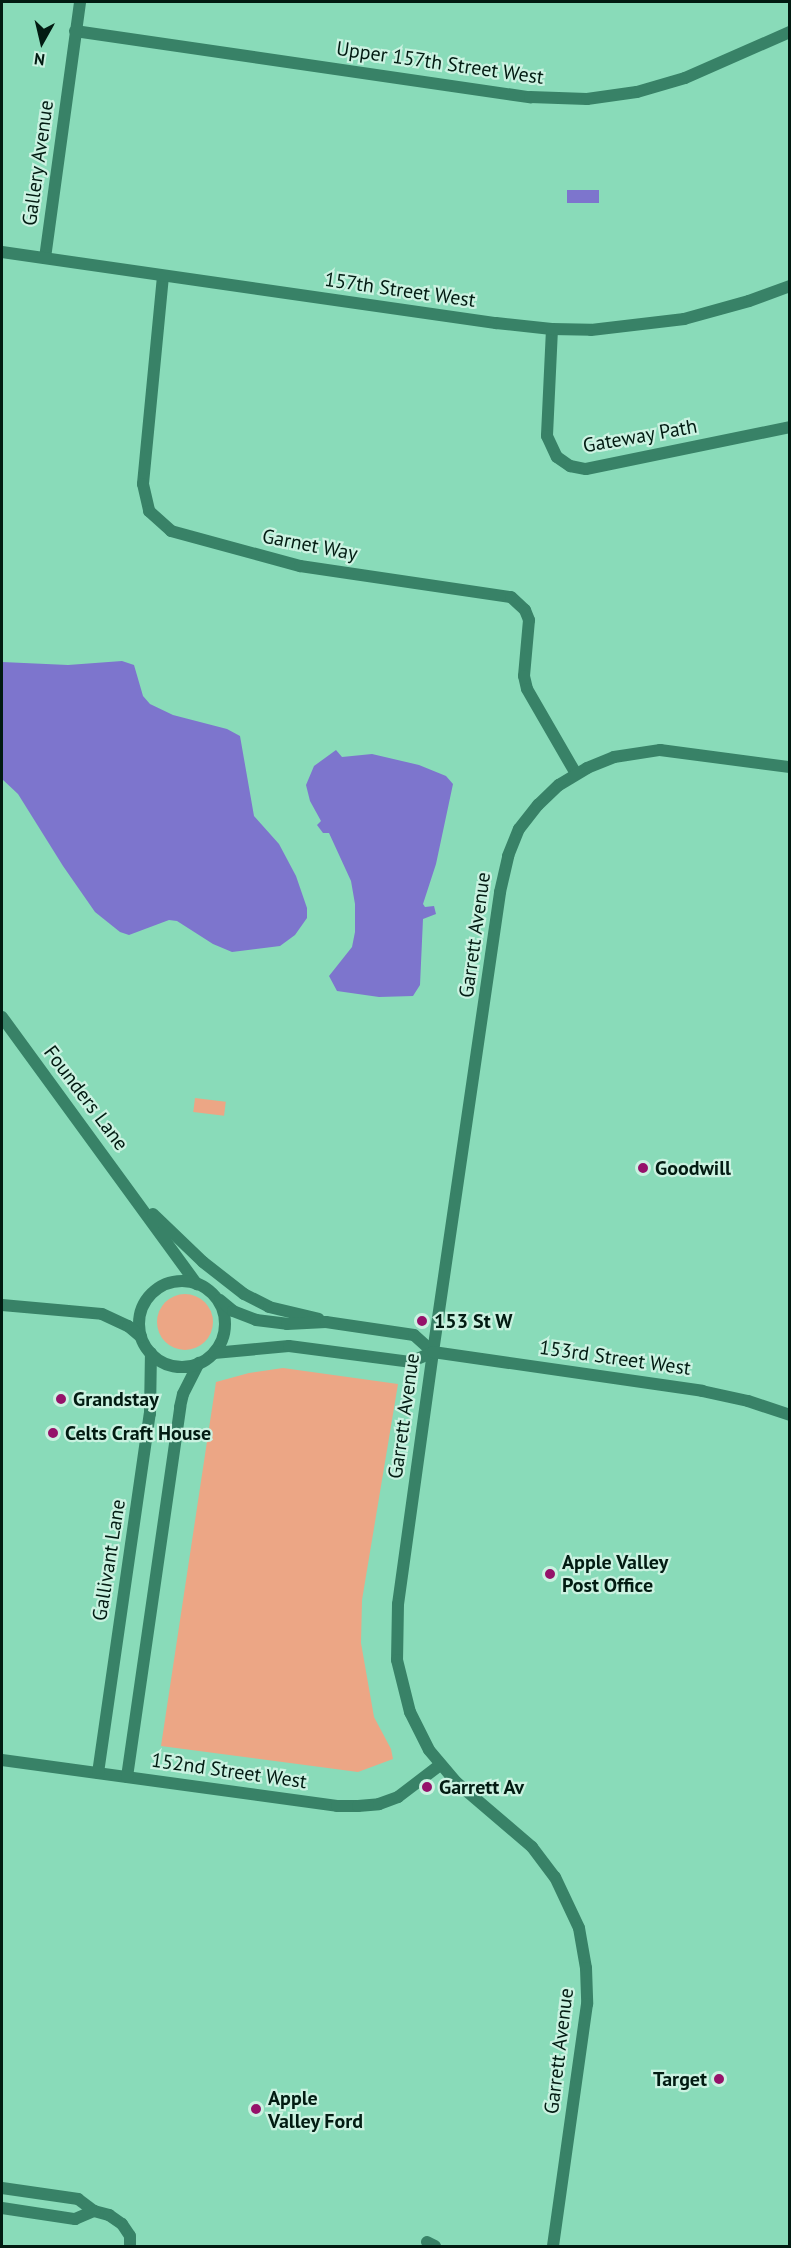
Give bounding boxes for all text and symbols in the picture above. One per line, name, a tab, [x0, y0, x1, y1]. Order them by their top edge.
north arrow	[12, 12, 72, 72]
street label: Upper 157th Street West	[334, 37, 546, 89]
text: N	[33, 49, 46, 70]
street label: Gallery Avenue	[17, 98, 59, 228]
street label: 157th Street West	[323, 267, 477, 313]
street label: Gateway Path	[581, 414, 699, 458]
street label: Garnet Way	[260, 524, 360, 566]
street label: Garrett Avenue	[454, 870, 496, 1000]
street label: Founders Lane	[39, 1041, 133, 1155]
place label: Goodwill	[655, 1156, 731, 1180]
marker: Goodwill	[636, 1161, 650, 1175]
place label: 153 St W	[434, 1309, 513, 1333]
marker: 153 St W	[415, 1314, 429, 1328]
street label: 153rd Street West	[538, 1335, 692, 1381]
street label: Garrett Avenue	[383, 1351, 425, 1481]
place label: Grandstay	[73, 1387, 159, 1411]
marker: Grandstay	[54, 1392, 68, 1406]
place label: Celts Craft House	[65, 1421, 211, 1445]
marker: Celts Craft House	[46, 1426, 60, 1440]
street label: Gallivant Lane	[88, 1497, 130, 1623]
place label: Apple Valley Post Office	[562, 1550, 669, 1597]
marker: Apple Valley Post Office	[543, 1567, 557, 1581]
street label: 152nd Street West	[149, 1748, 309, 1794]
place label: Garrett Av	[439, 1775, 525, 1799]
marker: Garrett Av	[420, 1780, 434, 1794]
street label: Garrett Avenue	[539, 1986, 579, 2116]
place label: Target	[653, 2067, 707, 2091]
marker: Target	[712, 2072, 726, 2086]
place label: Apple Valley Ford	[268, 2086, 364, 2133]
marker: Apple Valley Ford	[249, 2102, 263, 2116]

